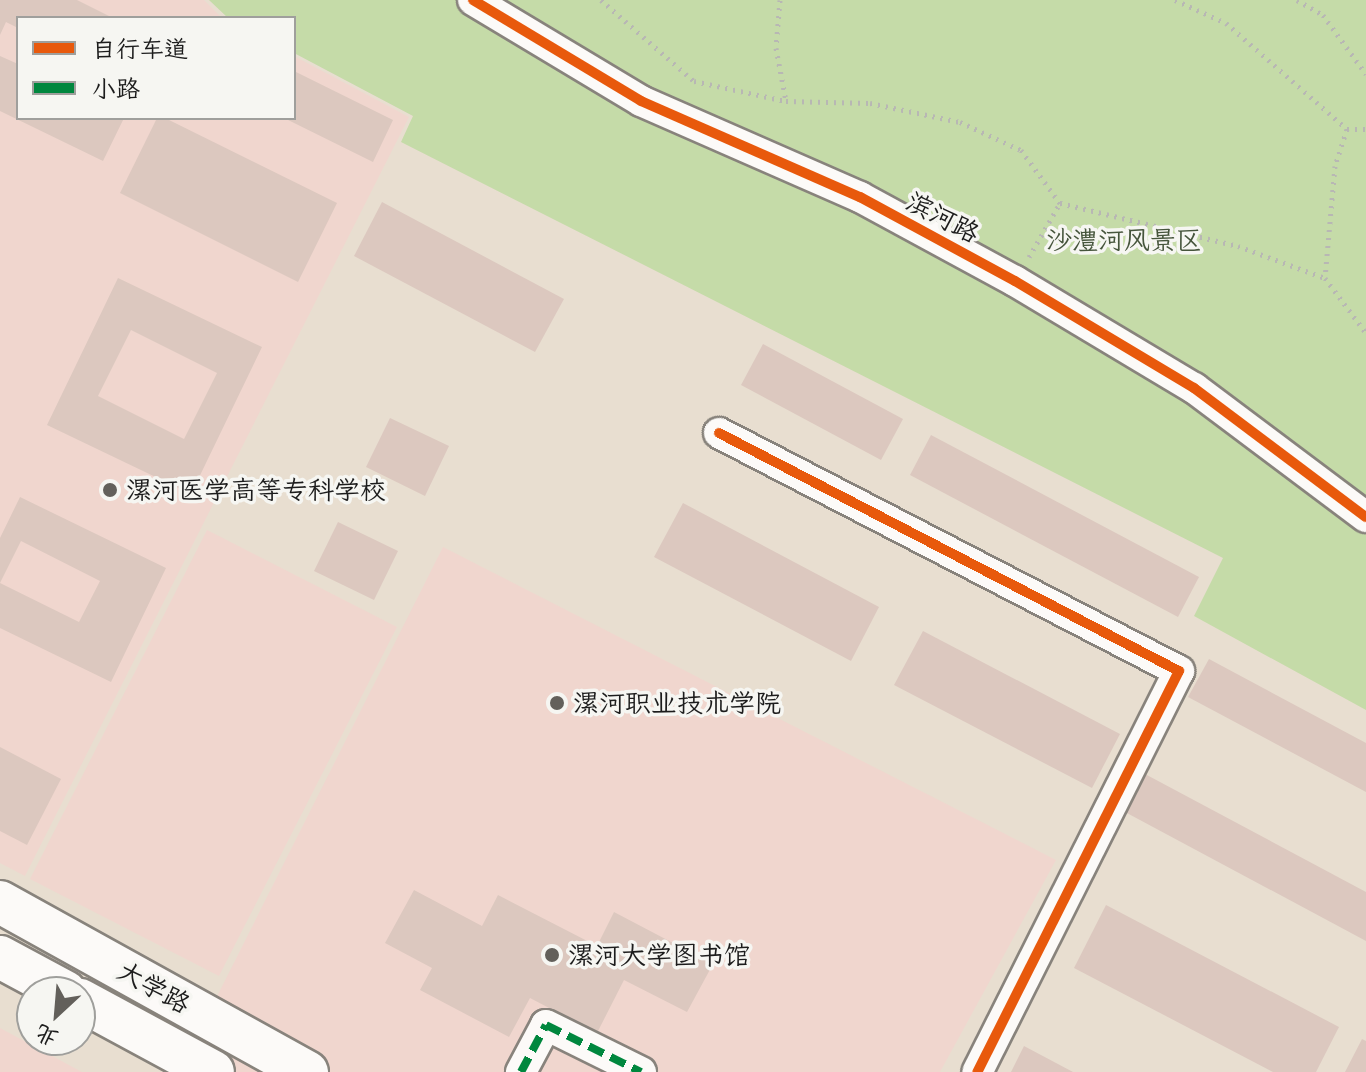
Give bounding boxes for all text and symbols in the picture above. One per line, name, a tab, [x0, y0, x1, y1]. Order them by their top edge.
legend	[16, 16, 296, 120]
text: 自行车道	[92, 33, 188, 63]
text: 小路	[92, 73, 140, 103]
street label: 滨河路	[901, 185, 985, 249]
park label: 沙澧河风景区	[1046, 224, 1202, 256]
place label: 漯河医学高等专科学校	[126, 474, 386, 506]
marker: 漯河医学高等专科学校	[101, 481, 119, 499]
place label: 漯河职业技术学院	[573, 687, 781, 719]
marker: 漯河职业技术学院	[548, 694, 566, 712]
place label: 漯河大学图书馆	[568, 939, 750, 971]
marker: 漯河大学图书馆	[543, 946, 561, 964]
street label: 大学路	[112, 954, 196, 1020]
north arrow	[16, 976, 96, 1056]
text: 北	[30, 1018, 62, 1053]

